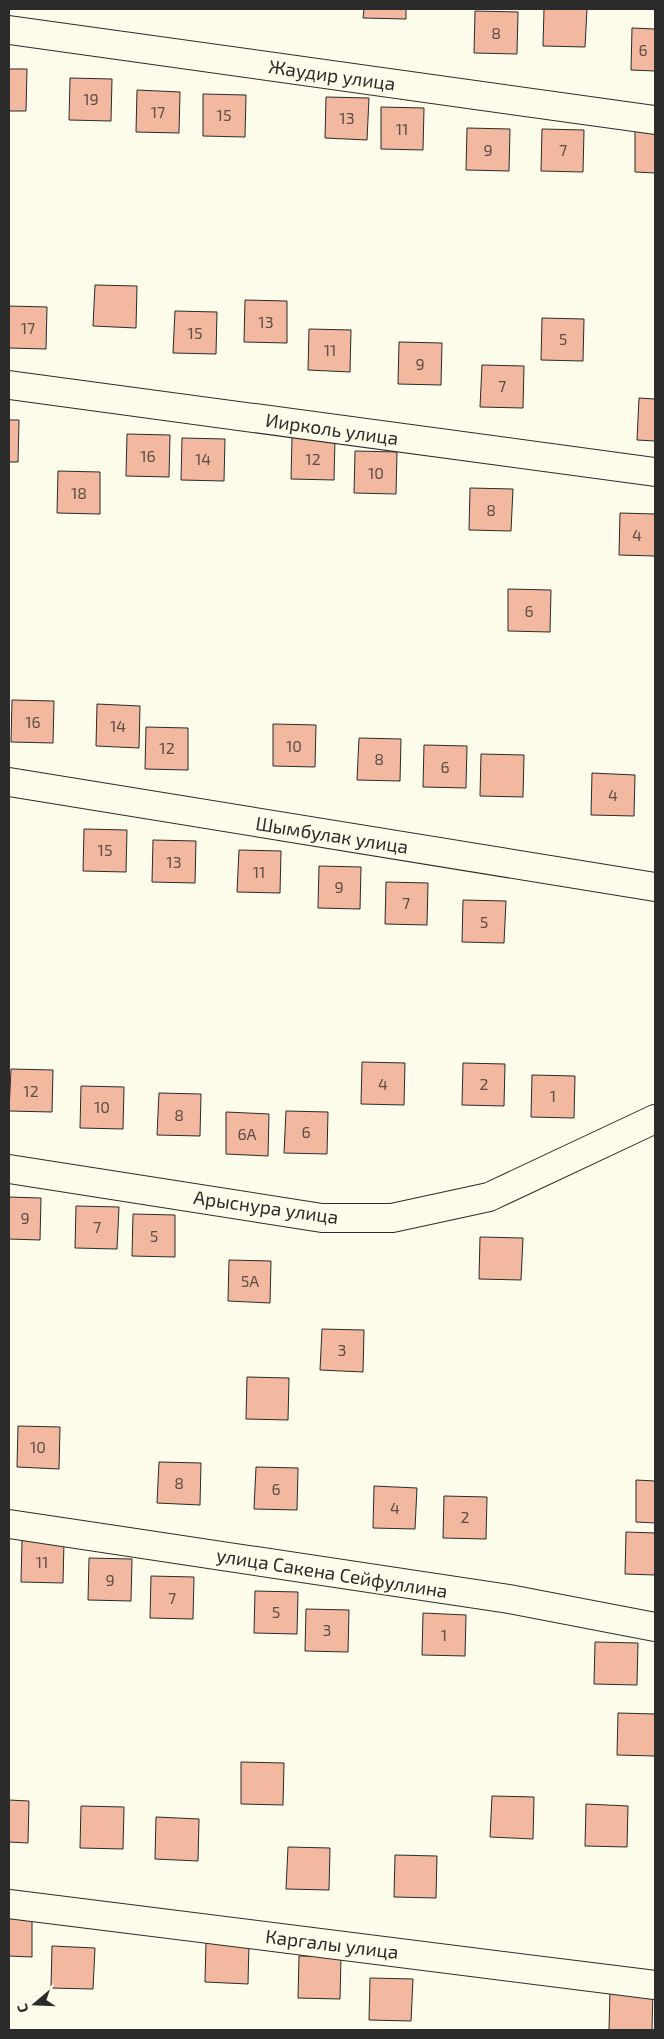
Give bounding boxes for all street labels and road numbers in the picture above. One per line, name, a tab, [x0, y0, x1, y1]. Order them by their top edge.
street label: Жаудир улица	[267, 54, 397, 96]
street label: Иирколь улица	[264, 408, 400, 450]
street label: Шымбулак улица	[254, 811, 410, 859]
street label: Арыснура улица	[192, 1185, 340, 1229]
street label: улица Сакена Сейфуллина	[215, 1543, 449, 1603]
street label: Каргалы улица	[264, 1924, 400, 1964]

